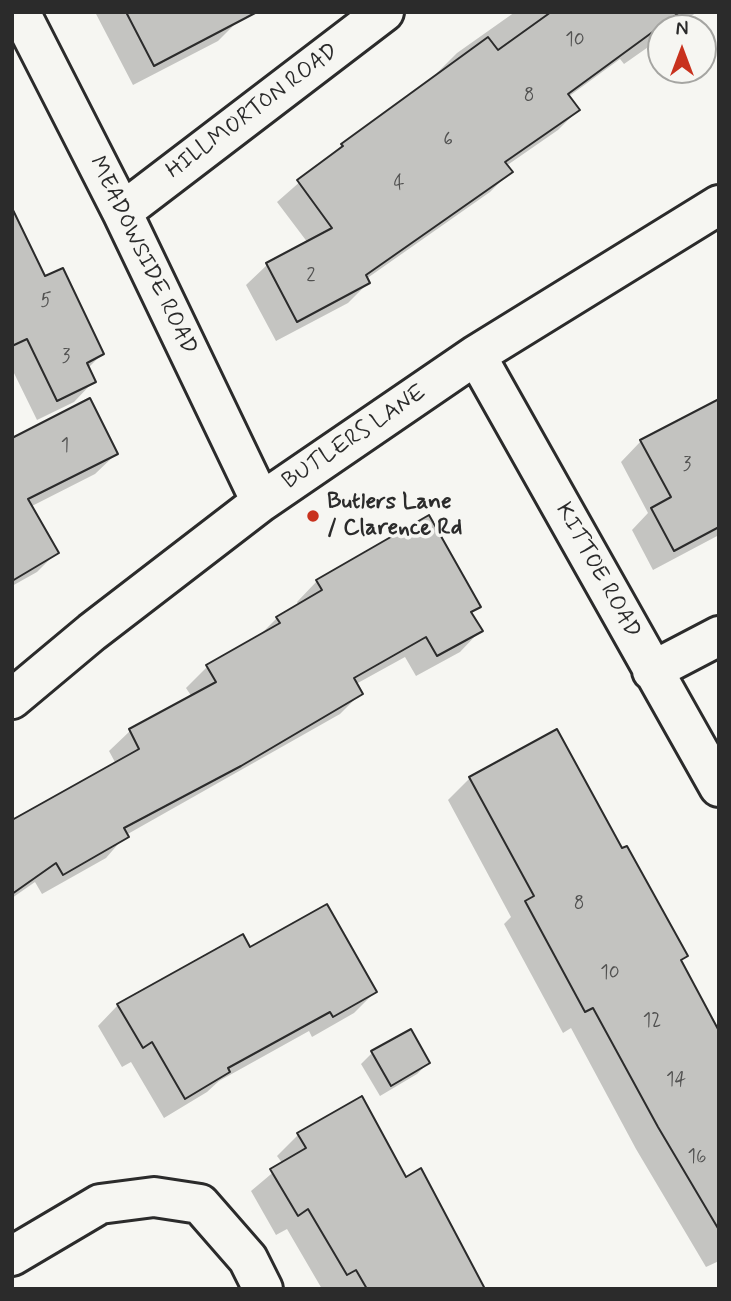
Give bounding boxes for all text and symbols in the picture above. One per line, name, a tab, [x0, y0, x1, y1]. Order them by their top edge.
north arrow	[647, 14, 717, 84]
text: N	[676, 17, 688, 42]
house number: 10	[565, 30, 585, 52]
street label: HILLMORTON ROAD	[162, 38, 344, 186]
house number: 8	[524, 86, 534, 108]
house number: 6	[443, 130, 453, 152]
street label: MEADOWSIDE ROAD	[82, 152, 202, 360]
house number: 4	[393, 174, 405, 196]
house number: 2	[306, 266, 316, 288]
house number: 5	[40, 291, 52, 313]
house number: 3	[62, 347, 70, 369]
street label: BUTLERS LANE	[278, 380, 432, 496]
house number: 1	[61, 436, 69, 458]
house number: 3	[683, 455, 691, 477]
place label: Butlers Lane / Clarence Rd	[327, 489, 462, 543]
street label: KITTOE ROAD	[548, 499, 646, 643]
marker: Butlers Lane / Clarence Rd	[305, 508, 321, 524]
house number: 8	[574, 894, 584, 916]
house number: 10	[600, 963, 620, 985]
house number: 12	[643, 1011, 661, 1033]
house number: 14	[666, 1070, 686, 1092]
house number: 16	[688, 1147, 706, 1169]

